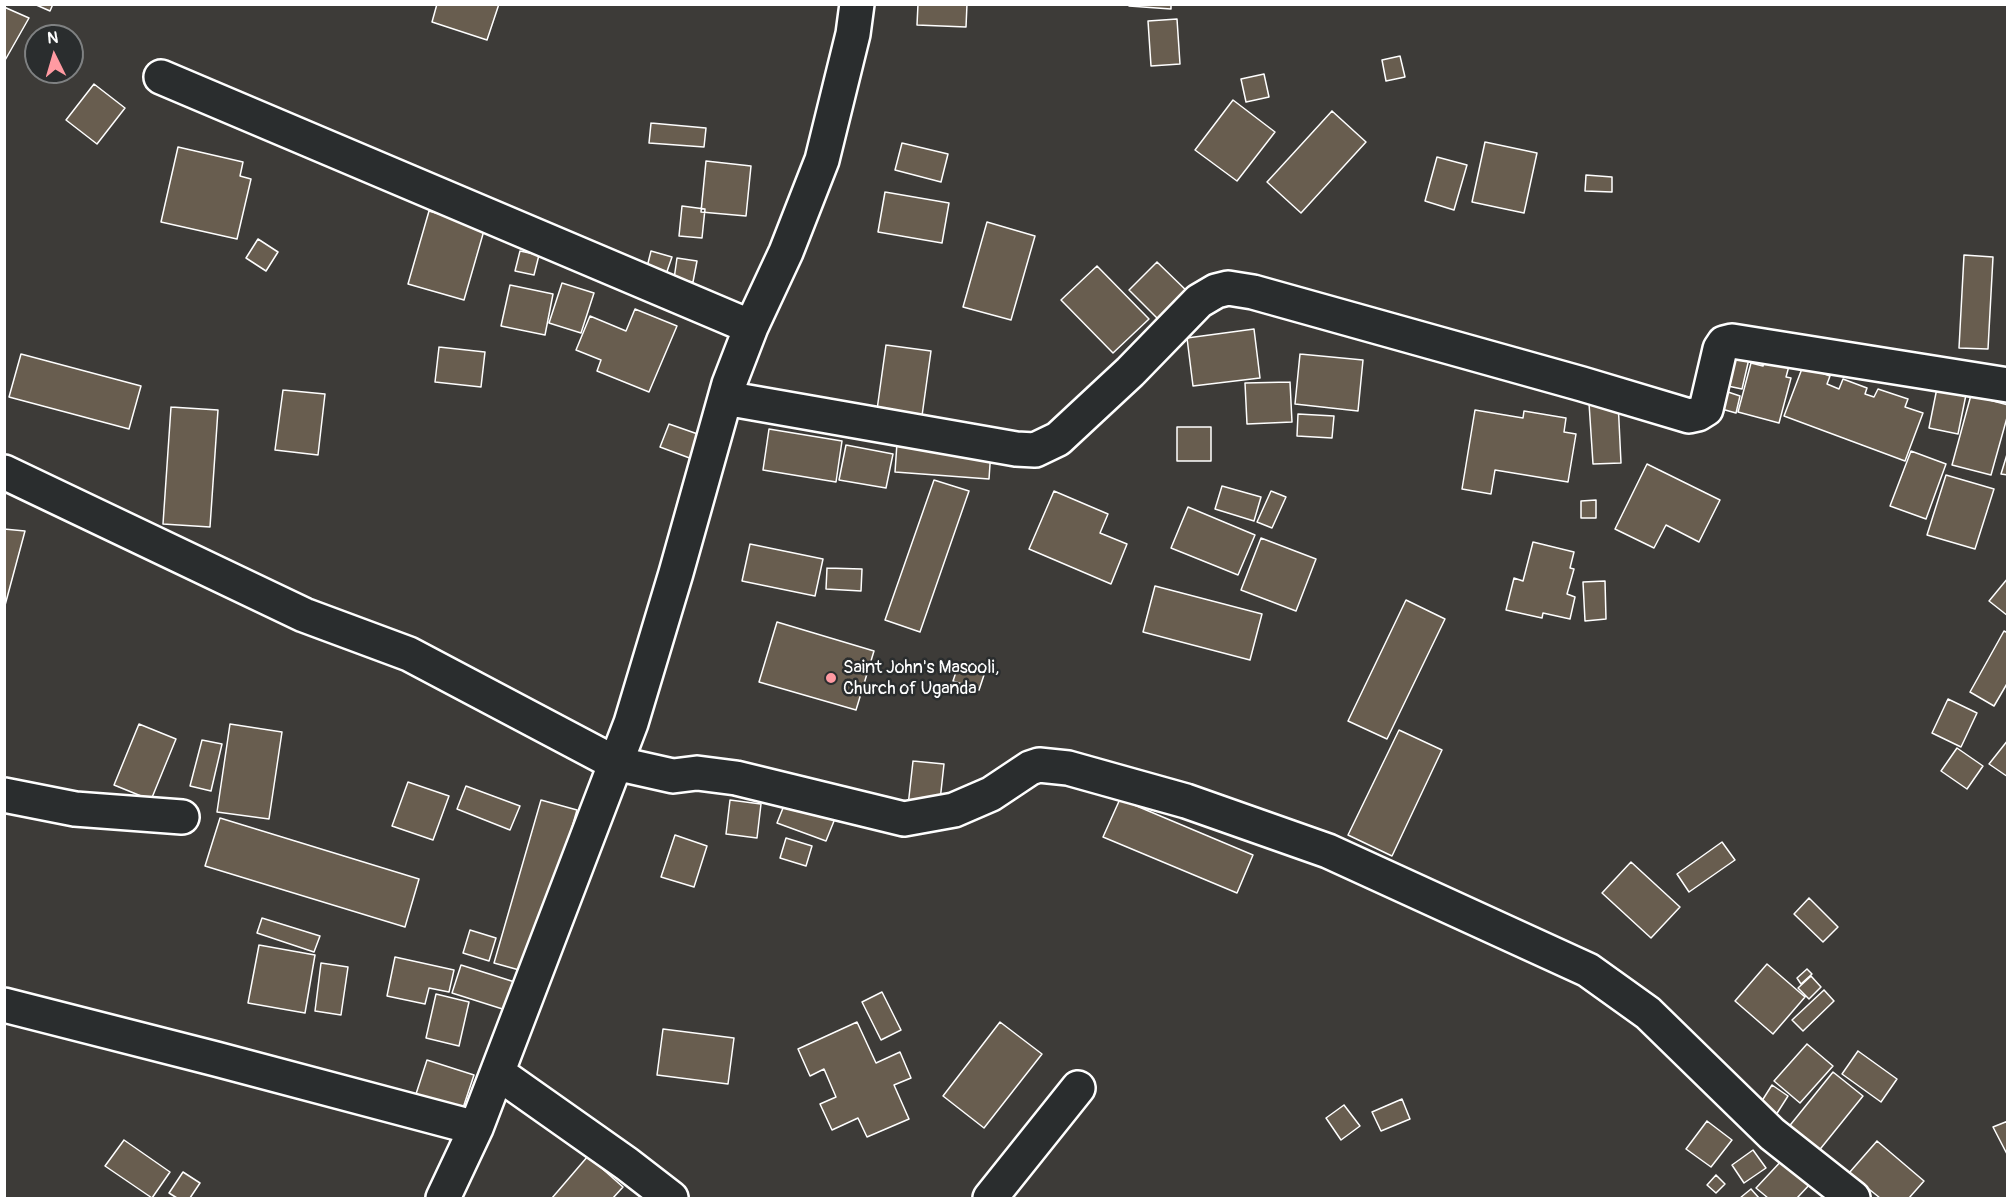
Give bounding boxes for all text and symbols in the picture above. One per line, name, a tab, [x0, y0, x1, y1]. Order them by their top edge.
north arrow	[24, 24, 84, 84]
text: N	[46, 28, 59, 48]
place label: Saint John's Masooli, Church of Uganda	[843, 657, 999, 700]
marker: Saint John's Masooli, Church of Uganda	[824, 671, 838, 685]

